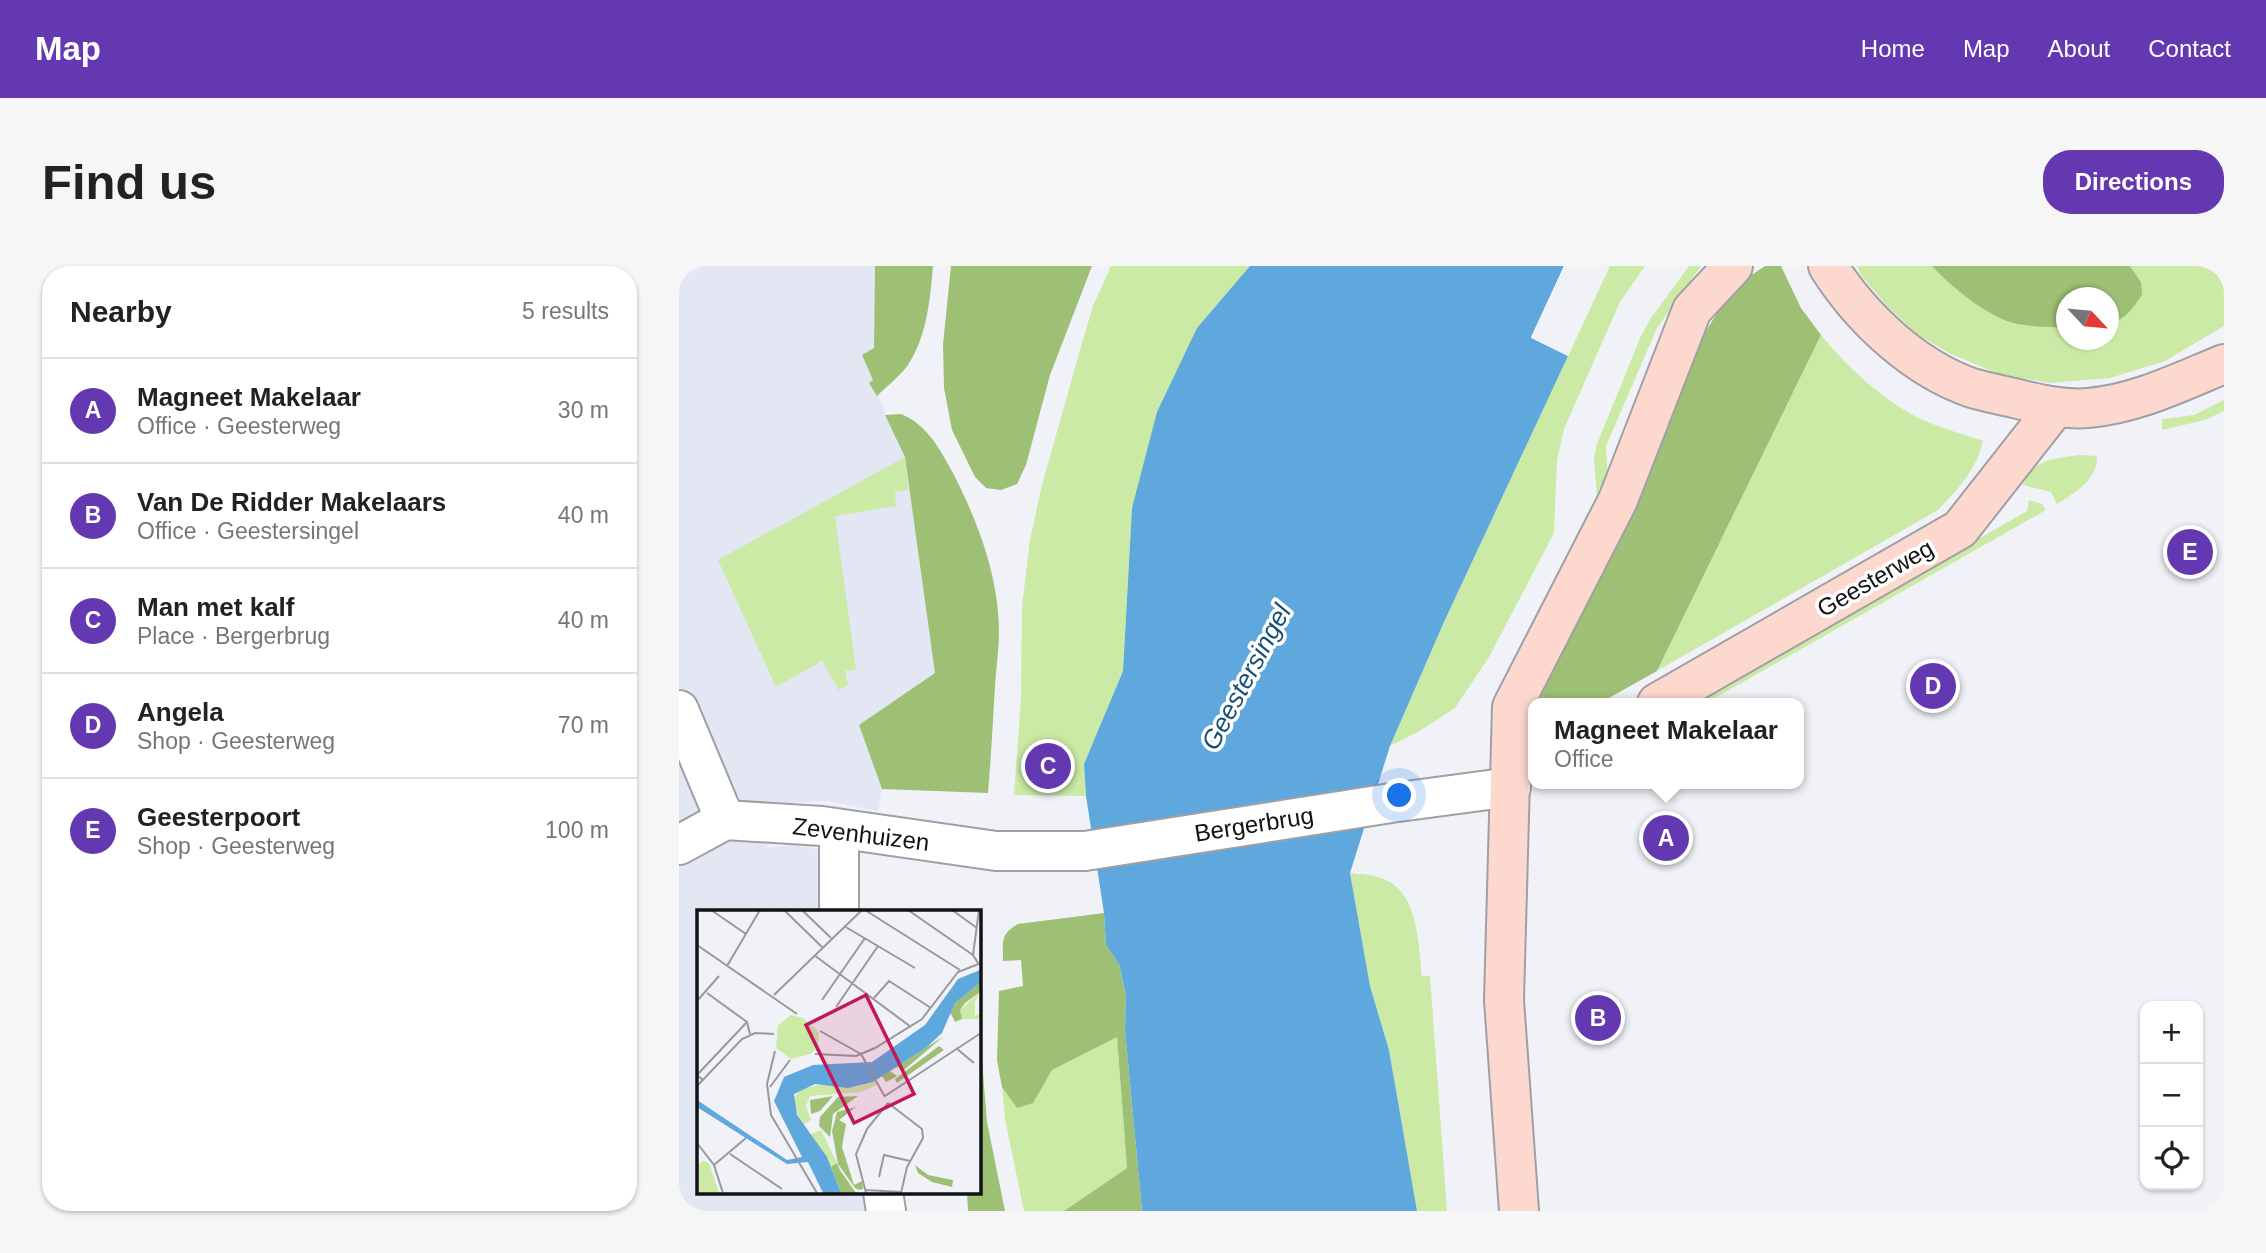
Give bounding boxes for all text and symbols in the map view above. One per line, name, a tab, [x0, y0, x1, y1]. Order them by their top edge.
text: Map	[35, 30, 101, 67]
text: Home	[1861, 35, 1925, 62]
text: Map	[1963, 35, 2010, 62]
text: About	[2048, 35, 2110, 62]
text: Contact	[2148, 35, 2231, 62]
button: Directions	[2043, 150, 2224, 214]
text: Find us	[42, 155, 216, 209]
north arrow	[2056, 287, 2119, 350]
text: Nearby	[70, 295, 172, 328]
text: 5 results	[522, 298, 609, 324]
text: Magneet Makelaar	[137, 382, 361, 412]
text: A	[85, 397, 101, 423]
text: 30 m	[558, 397, 609, 423]
text: Office · Geesterweg	[137, 413, 341, 439]
text: Van De Ridder Makelaars	[137, 487, 446, 517]
text: B	[85, 502, 101, 528]
text: 40 m	[558, 502, 609, 528]
text: Office · Geestersingel	[137, 518, 359, 544]
pin: E	[2167, 526, 2213, 578]
street label: Geesterweg	[1812, 534, 1938, 622]
text: Man met kalf	[137, 592, 295, 622]
water label: Geestersingel	[1195, 598, 1297, 755]
text: C	[85, 607, 101, 633]
text: 40 m	[558, 607, 609, 633]
text: Place · Bergerbrug	[137, 623, 330, 649]
pin: D	[1910, 660, 1956, 712]
text: Angela	[137, 697, 224, 727]
popup	[1528, 698, 1804, 789]
text: D	[85, 712, 101, 738]
text: 70 m	[558, 712, 609, 738]
text: Magneet Makelaar	[1554, 715, 1778, 745]
text: Shop · Geesterweg	[137, 728, 335, 754]
pin: C	[1025, 740, 1071, 792]
text: Office	[1554, 746, 1614, 772]
your location	[1382, 778, 1416, 812]
street label: Bergerbrug	[1193, 801, 1315, 847]
text: Geesterpoort	[137, 802, 300, 832]
street label: Zevenhuizen	[791, 812, 931, 856]
pin: A	[1643, 812, 1689, 864]
text: E	[85, 817, 101, 843]
text: 100 m	[545, 817, 609, 843]
text: Shop · Geesterweg	[137, 833, 335, 859]
inset map	[697, 910, 980, 1194]
pin: B	[1575, 992, 1621, 1044]
map controls	[2140, 1001, 2203, 1190]
button: +	[2140, 1001, 2203, 1064]
button: −	[2140, 1064, 2203, 1127]
button: locate	[2140, 1127, 2203, 1190]

